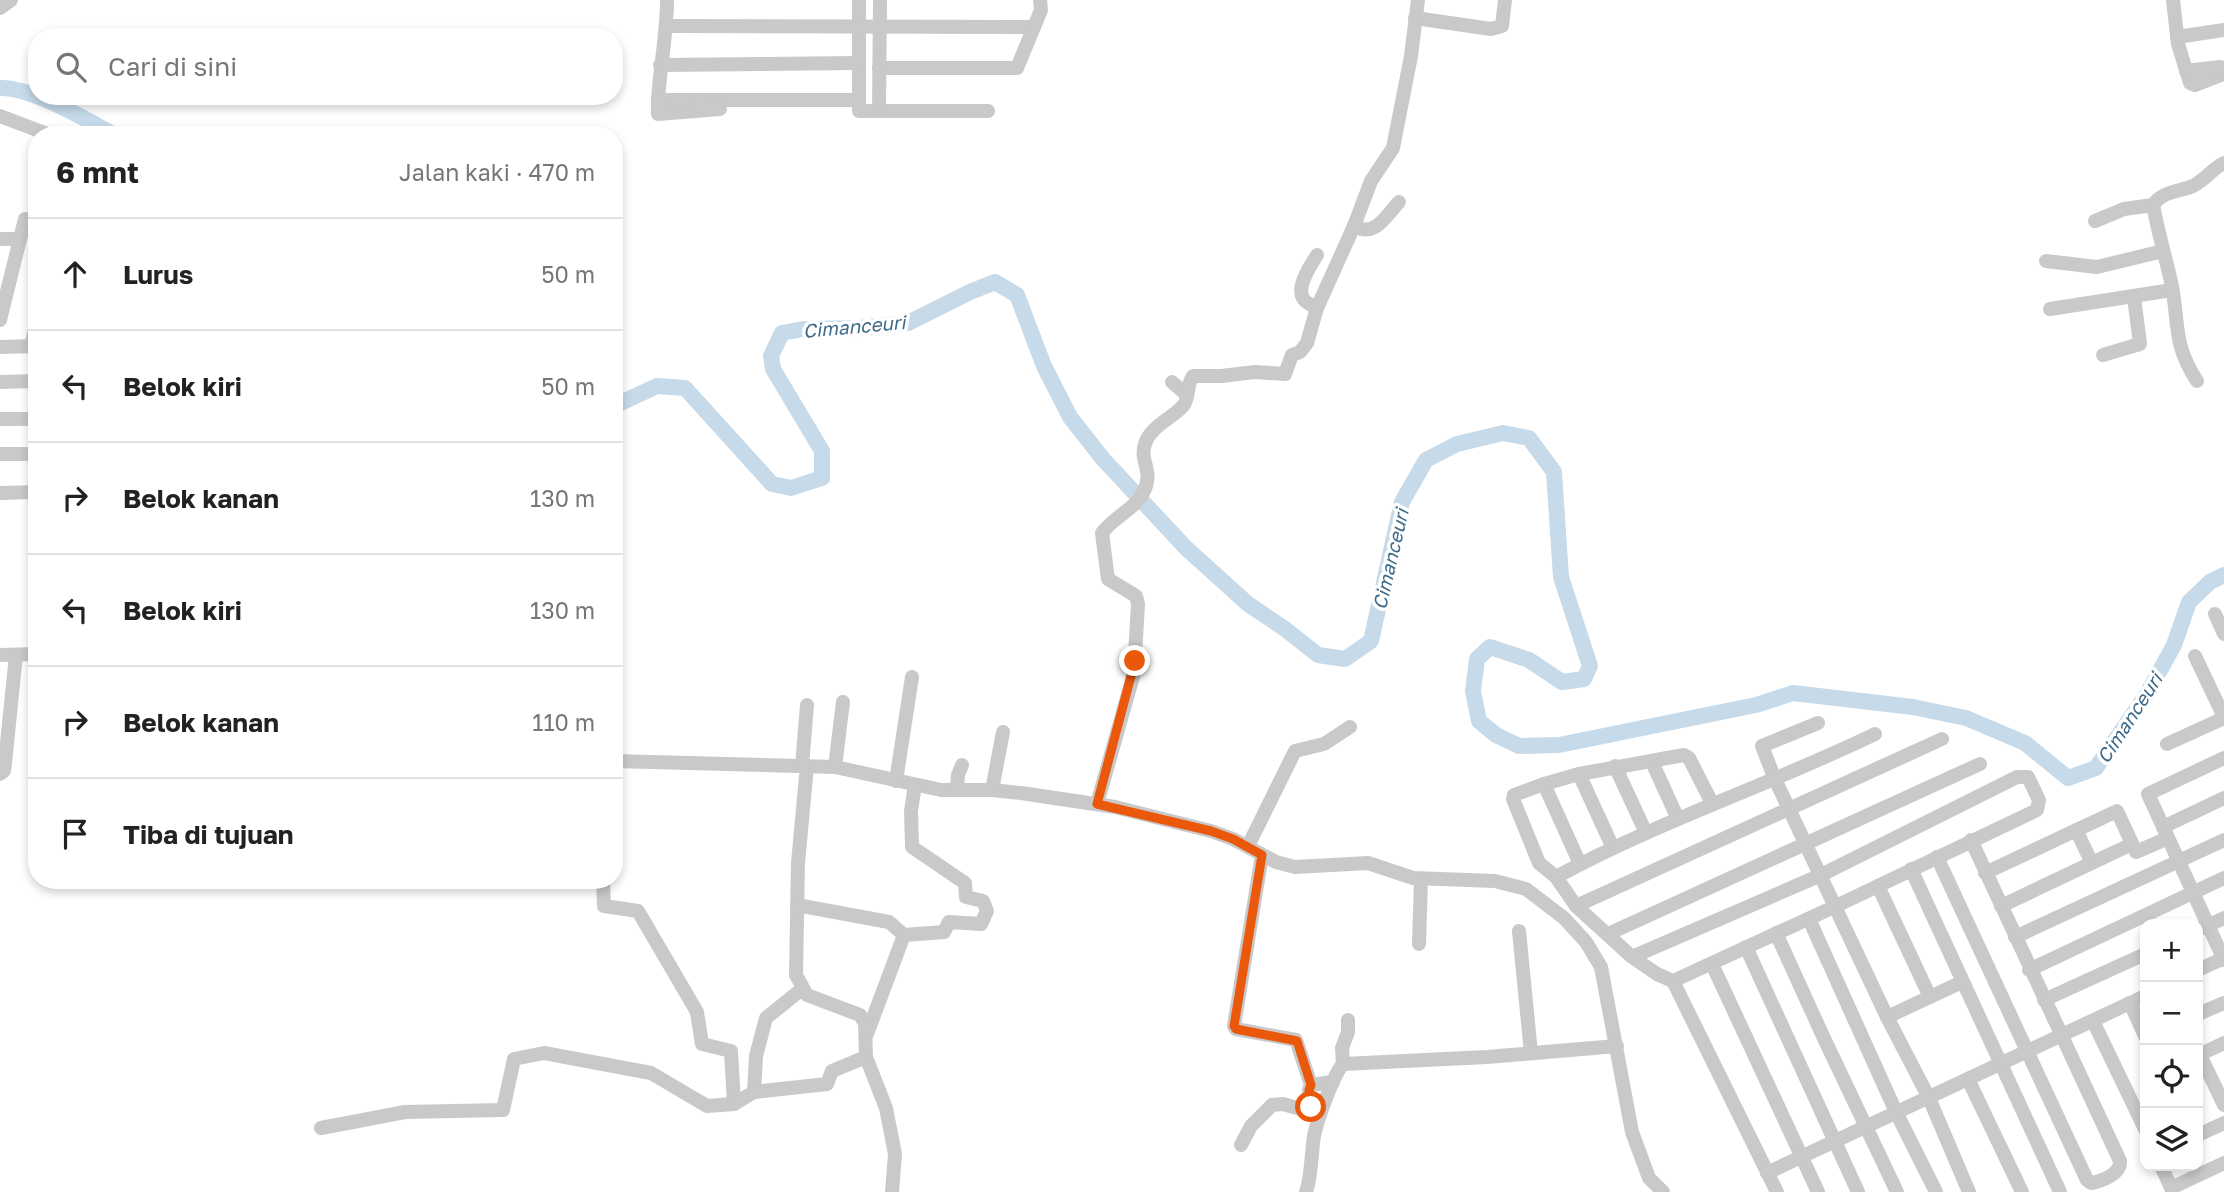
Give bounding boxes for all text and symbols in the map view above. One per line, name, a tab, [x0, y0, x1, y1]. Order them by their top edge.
search box	[28, 28, 623, 105]
icon: search	[52, 48, 90, 86]
text: Cari di sini	[108, 51, 237, 82]
text: 6 mnt	[56, 154, 139, 190]
text: Jalan kaki · 470 m	[399, 158, 595, 186]
icon: ahead	[56, 255, 94, 293]
text: Lurus	[123, 259, 193, 290]
text: 50 m	[541, 260, 595, 288]
water label: Cimanceuri	[802, 310, 908, 342]
icon: left	[56, 367, 94, 405]
text: Belok kiri	[123, 371, 242, 402]
text: 50 m	[541, 372, 595, 400]
icon: right	[56, 479, 94, 517]
text: Belok kanan	[123, 483, 279, 514]
text: 130 m	[530, 484, 595, 512]
water label: Cimanceuri	[1367, 505, 1413, 612]
icon: left	[56, 591, 94, 629]
text: Belok kiri	[123, 595, 242, 626]
text: 130 m	[530, 596, 595, 624]
route end	[1119, 645, 1150, 676]
water label: Cimanceuri	[2091, 667, 2168, 767]
icon: right	[56, 703, 94, 741]
text: Belok kanan	[123, 707, 279, 738]
text: 110 m	[532, 708, 595, 736]
icon: arrive	[56, 815, 94, 853]
text: Tiba di tujuan	[123, 819, 293, 850]
map controls	[2140, 919, 2203, 1171]
button: +	[2140, 919, 2203, 982]
button: −	[2140, 982, 2203, 1045]
button: locate	[2140, 1045, 2203, 1108]
route start	[1295, 1091, 1326, 1122]
button: layers	[2140, 1108, 2203, 1171]

